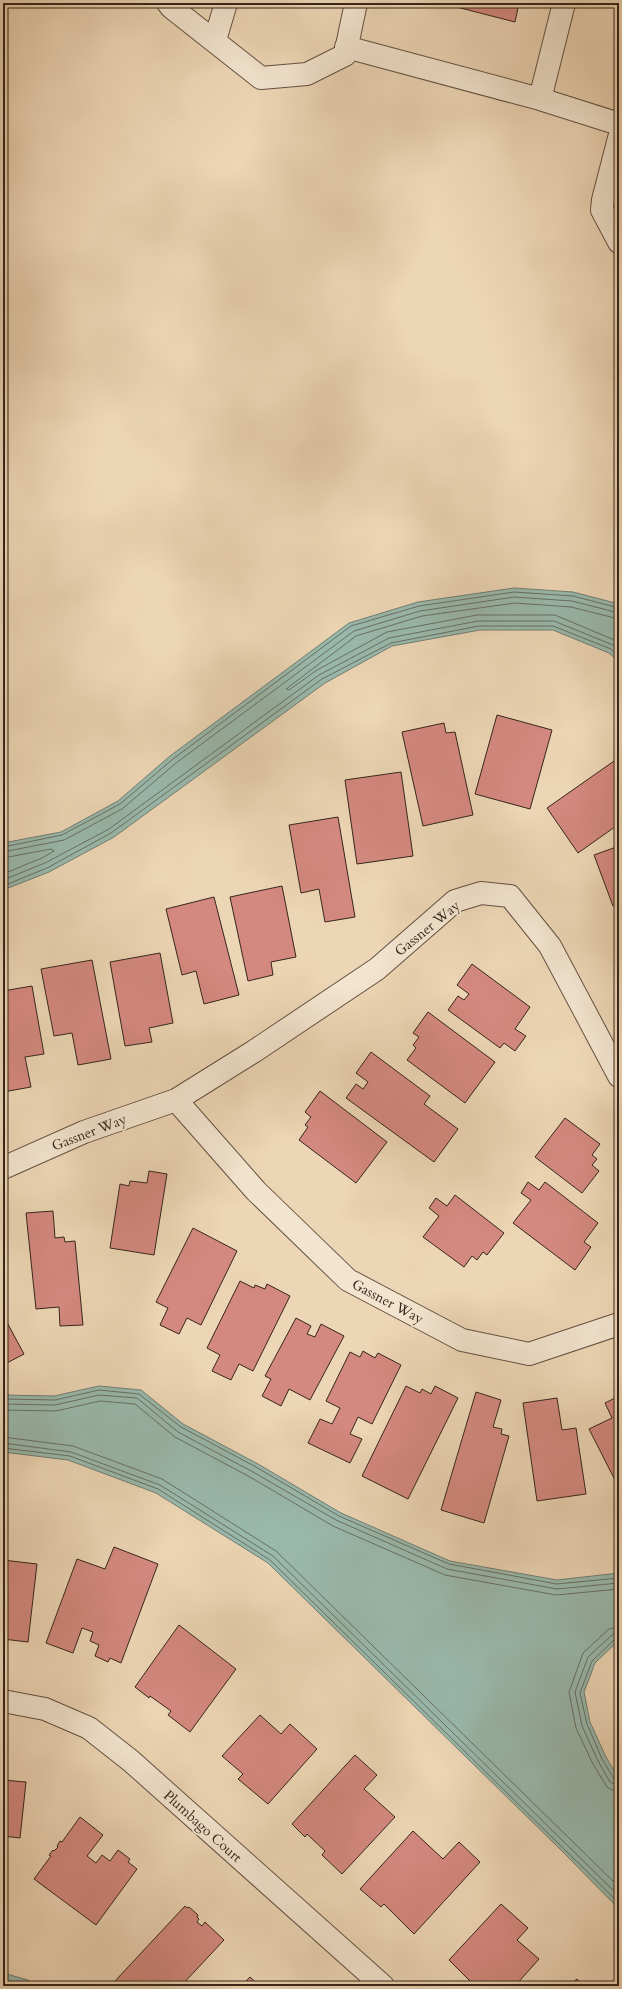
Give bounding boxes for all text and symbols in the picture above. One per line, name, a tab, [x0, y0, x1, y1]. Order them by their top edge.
street label: Gassner Way	[391, 896, 464, 961]
street label: Gassner Way	[49, 1109, 130, 1155]
street label: Gassner Way	[349, 1275, 427, 1329]
street label: Plumbago Court	[159, 1786, 246, 1867]

